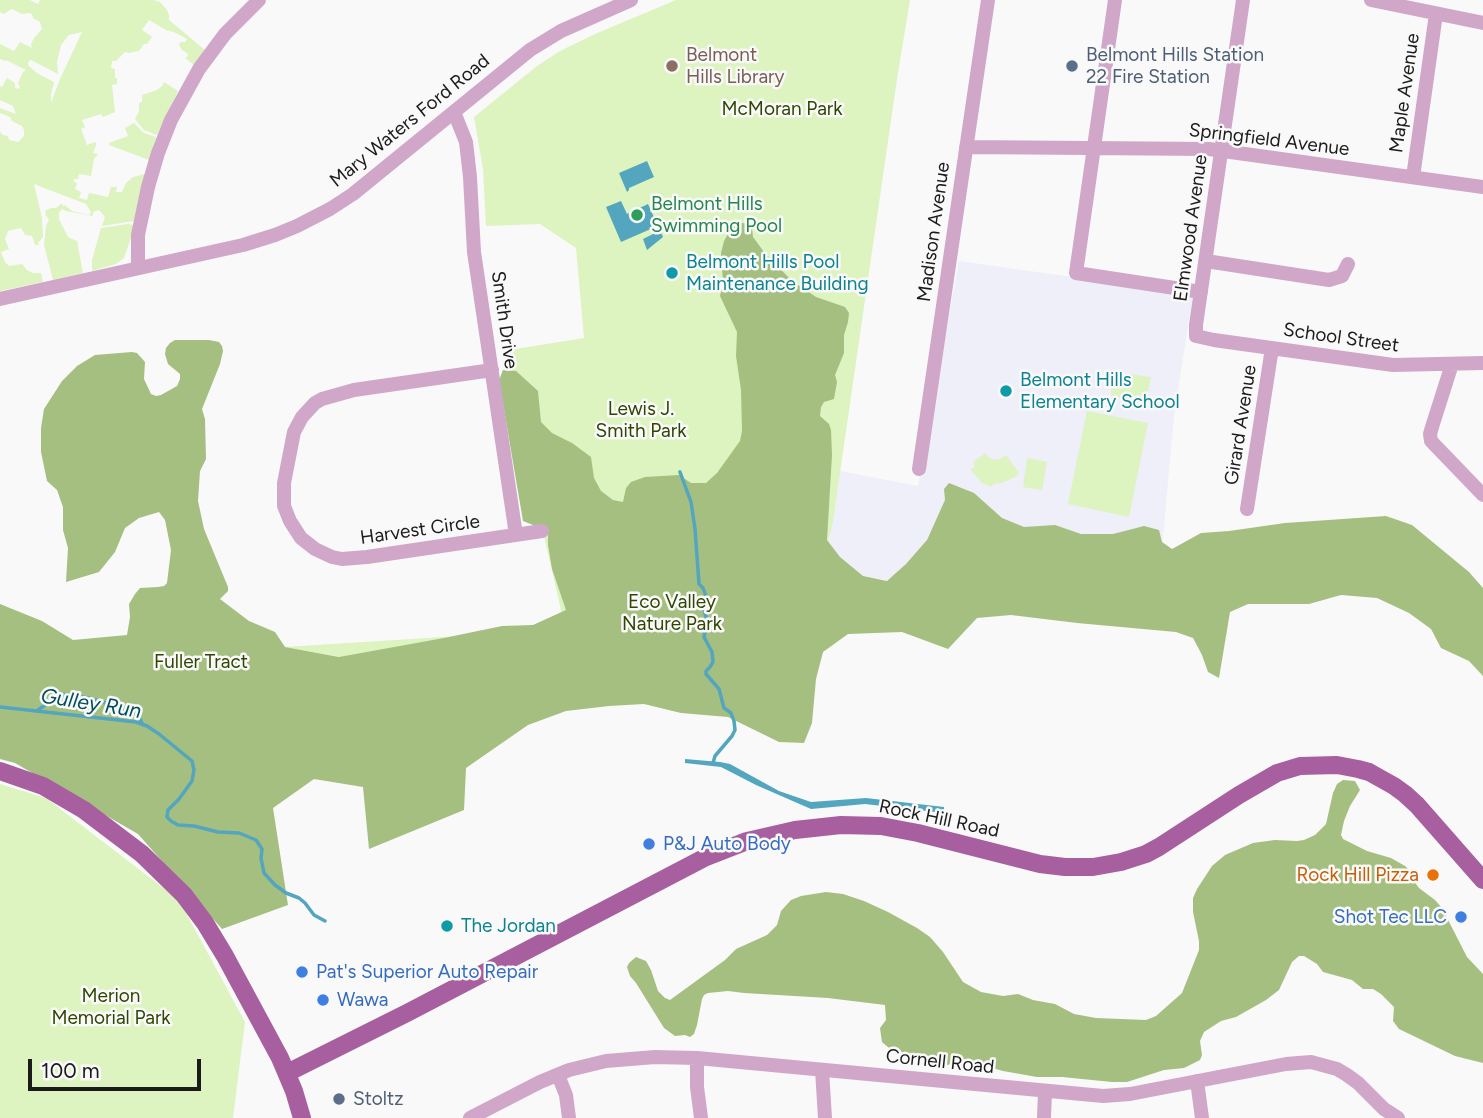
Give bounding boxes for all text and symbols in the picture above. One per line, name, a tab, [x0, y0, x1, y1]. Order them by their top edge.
street label: Maple Avenue	[1385, 32, 1425, 154]
place label: Belmont Hills Library	[686, 44, 785, 88]
place label: Belmont Hills Station 22 Fire Station	[1086, 44, 1264, 88]
street label: Mary Waters Ford Road	[326, 50, 494, 192]
marker: Belmont Hills Library	[664, 58, 680, 74]
marker: Belmont Hills Station 22 Fire Station	[1064, 58, 1080, 74]
park label: McMoran Park	[722, 98, 842, 120]
street label: Springfield Avenue	[1187, 119, 1351, 161]
street label: Elmwood Avenue	[1169, 153, 1213, 303]
street label: Madison Avenue	[913, 161, 955, 303]
place label: Belmont Hills Swimming Pool	[651, 193, 782, 237]
marker: Belmont Hills Swimming Pool	[629, 207, 645, 223]
place label: Belmont Hills Pool Maintenance Building	[686, 251, 869, 295]
marker: Belmont Hills Pool Maintenance Building	[664, 265, 680, 281]
street label: Smith Drive	[486, 270, 522, 370]
street label: School Street	[1282, 319, 1400, 357]
street label: Girard Avenue	[1220, 363, 1262, 487]
place label: Belmont Hills Elementary School	[1020, 369, 1180, 413]
marker: Belmont Hills Elementary School	[998, 383, 1014, 399]
park label: Lewis J. Smith Park	[596, 398, 686, 442]
street label: Harvest Circle	[359, 510, 481, 550]
park label: Eco Valley Nature Park	[622, 591, 722, 635]
park label: Fuller Tract	[154, 651, 248, 673]
water label: Gulley Run	[39, 684, 143, 724]
street label: Rock Hill Road	[877, 795, 1001, 843]
place label: P&J Auto Body	[663, 833, 791, 855]
marker: P&J Auto Body	[641, 836, 657, 852]
place label: Rock Hill Pizza	[1296, 864, 1419, 886]
marker: Rock Hill Pizza	[1425, 867, 1441, 883]
place label: Shot Tec LLC	[1334, 906, 1447, 928]
marker: Shot Tec LLC	[1453, 909, 1469, 925]
place label: The Jordan	[461, 915, 556, 937]
marker: The Jordan	[439, 918, 455, 934]
place label: Pat's Superior Auto Repair	[316, 961, 538, 983]
marker: Pat's Superior Auto Repair	[294, 964, 310, 980]
park label: Merion Memorial Park	[51, 985, 171, 1029]
place label: Wawa	[337, 989, 388, 1011]
marker: Wawa	[315, 992, 331, 1008]
scale bar	[32, 1044, 205, 1088]
street label: Cornell Road	[885, 1045, 995, 1079]
text: 100 m	[41, 1058, 100, 1083]
place label: Stoltz	[353, 1088, 404, 1110]
marker: Stoltz	[331, 1091, 347, 1107]

